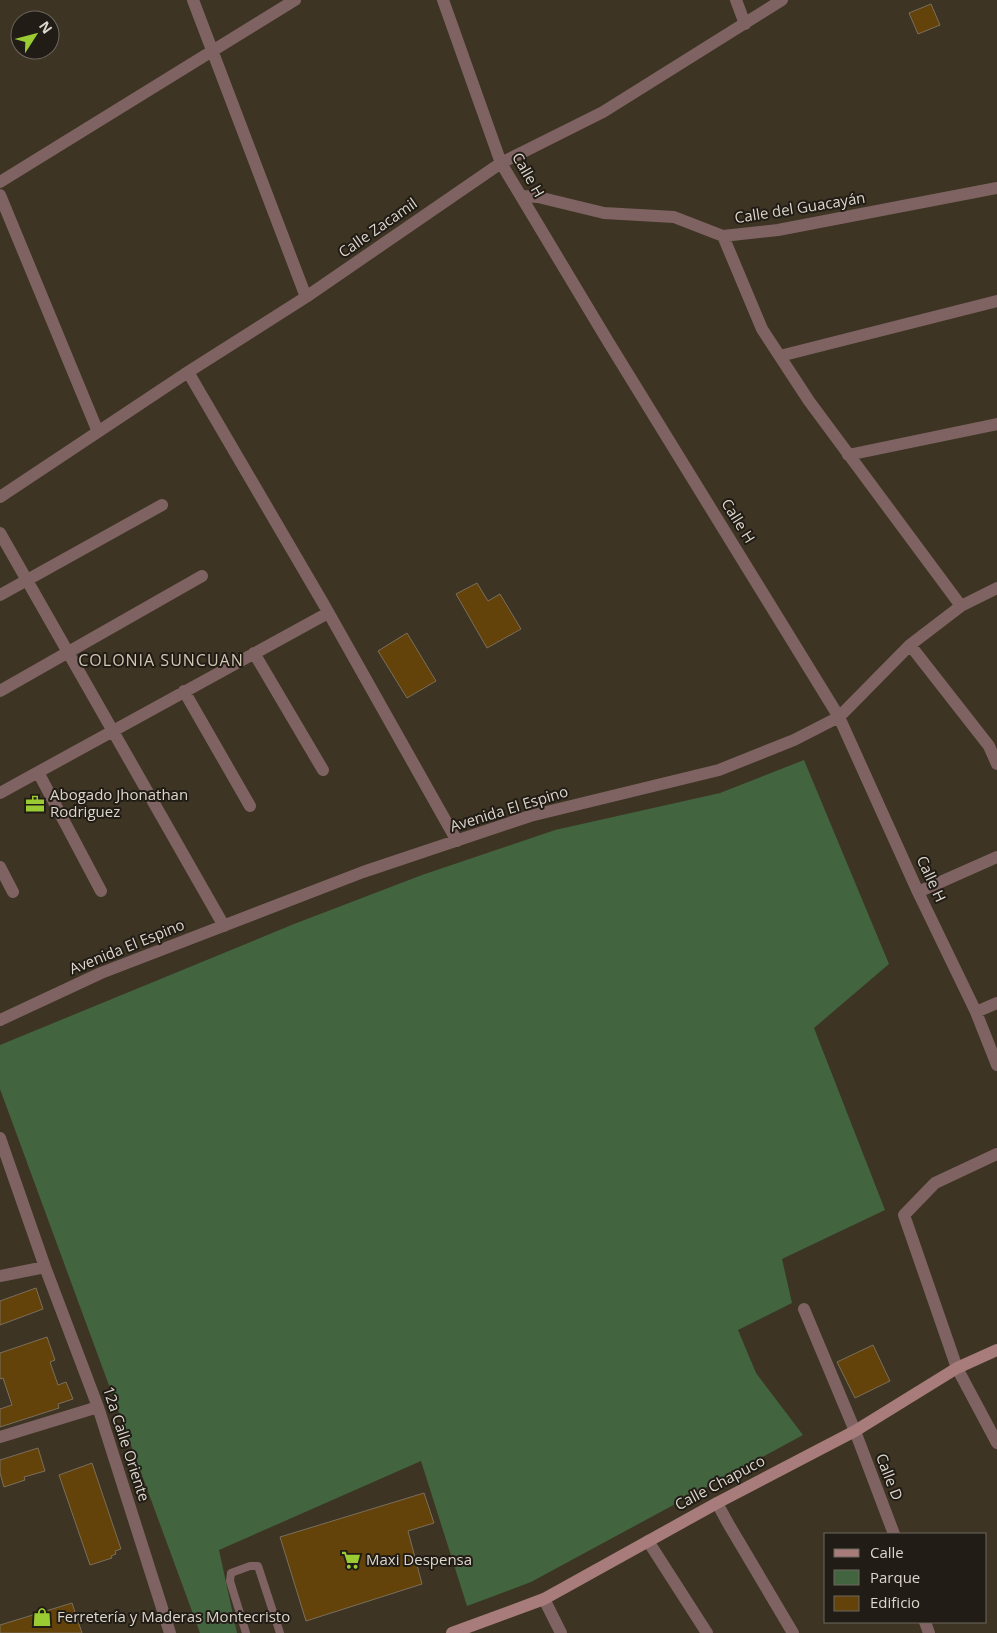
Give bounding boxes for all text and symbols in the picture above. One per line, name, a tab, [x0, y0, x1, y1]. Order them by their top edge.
north arrow	[10, 10, 60, 60]
text: N	[35, 17, 57, 37]
street label: Calle H	[508, 148, 550, 201]
street label: Calle del Guacayán	[733, 187, 867, 227]
street label: Calle Zacamil	[334, 193, 421, 262]
street label: Calle H	[717, 494, 760, 546]
district label: COLONIA SUNCUAN	[78, 649, 244, 671]
street label: Avenida El Espino	[447, 781, 570, 836]
place label: Abogado Jhonathan Rodriguez	[50, 784, 188, 821]
office icon: Abogado Jhonathan Rodriguez	[24, 793, 46, 815]
street label: Calle H	[913, 852, 951, 905]
street label: Avenida El Espino	[66, 914, 187, 978]
street label: 12a Calle Oriente	[99, 1384, 155, 1504]
street label: Calle Chapuco	[671, 1450, 768, 1514]
street label: Calle D	[872, 1450, 908, 1503]
legend	[824, 1533, 987, 1623]
text: Calle	[870, 1542, 904, 1562]
supermarket icon: Maxi Despensa	[340, 1549, 362, 1571]
place label: Maxi Despensa	[366, 1549, 472, 1569]
text: Parque	[870, 1567, 920, 1587]
text: Edificio	[870, 1592, 920, 1612]
shop icon: Ferretería y Maderas Montecristo	[31, 1606, 53, 1628]
place label: Ferretería y Maderas Montecristo	[57, 1606, 290, 1626]

